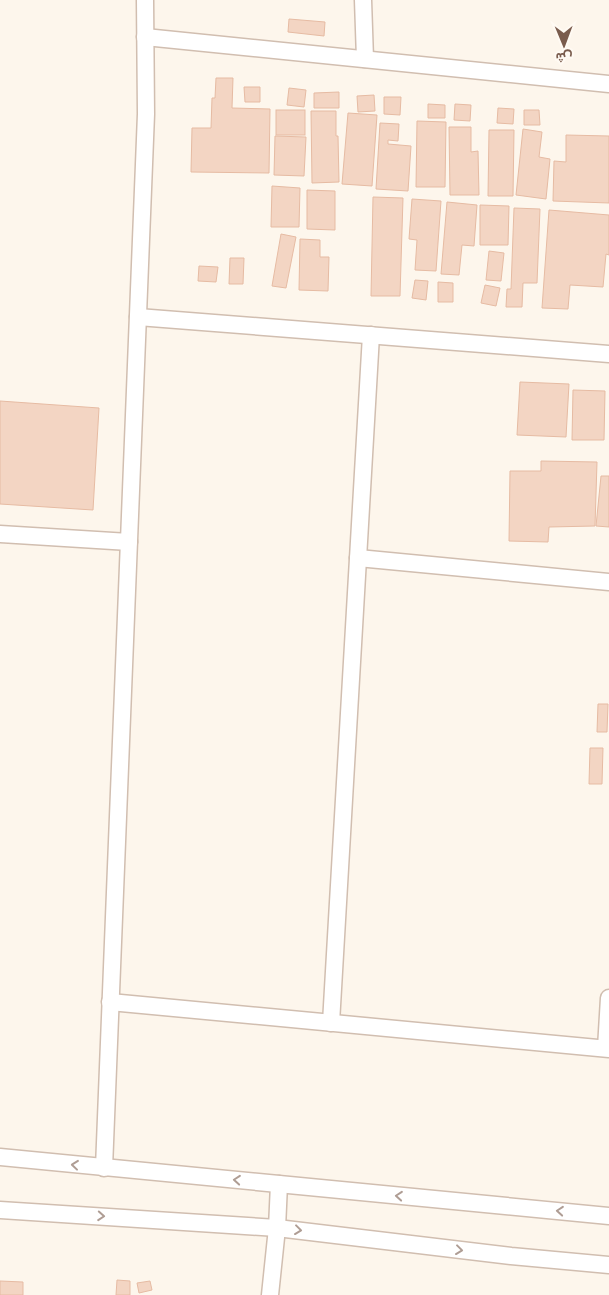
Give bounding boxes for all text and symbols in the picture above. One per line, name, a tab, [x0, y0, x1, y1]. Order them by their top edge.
north arrow	[539, 20, 589, 70]
text: ش	[555, 49, 573, 66]
one-way arrow	[71, 1160, 79, 1171]
one-way arrow	[233, 1175, 241, 1186]
one-way arrow	[394, 1191, 402, 1202]
one-way arrow	[556, 1206, 564, 1217]
one-way arrow	[97, 1210, 105, 1221]
one-way arrow	[294, 1224, 302, 1235]
one-way arrow	[456, 1244, 464, 1255]

